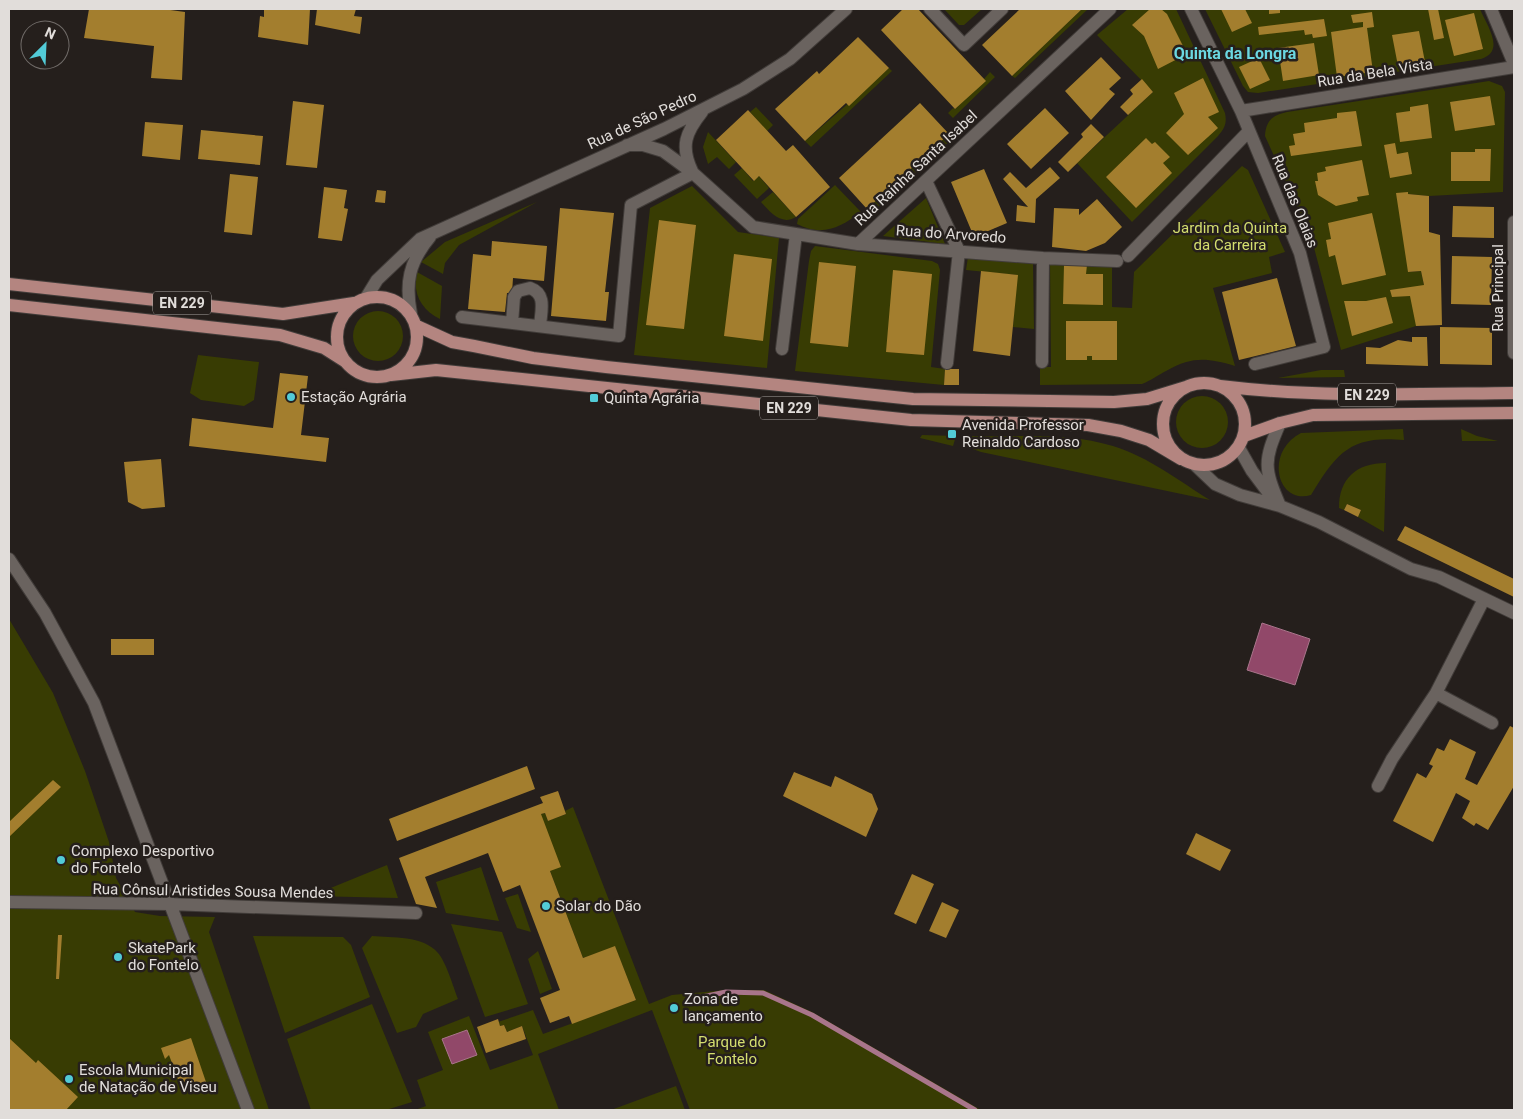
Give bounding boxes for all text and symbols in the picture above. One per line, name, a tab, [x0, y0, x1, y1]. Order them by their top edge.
north arrow	[20, 20, 70, 70]
text: N	[43, 24, 58, 42]
district label: Quinta da Longra	[1174, 44, 1297, 63]
street label: Rua da Bela Vista	[1316, 55, 1434, 91]
street label: Rua de São Pedro	[585, 87, 699, 153]
street label: Rua Rainha Santa Isabel	[851, 107, 981, 229]
street label: Rua das Olaias	[1268, 152, 1322, 250]
park label: Jardim da Quinta da Carreira	[1173, 219, 1287, 254]
street label: Rua do Arvoredo	[895, 221, 1007, 247]
street label: Rua Principal	[1489, 244, 1507, 332]
road number: EN 229	[153, 292, 211, 314]
road number: EN 229	[1338, 384, 1396, 406]
place label: Estação Agrária	[301, 388, 407, 406]
place label: Quinta Agrária	[604, 389, 699, 407]
marker: Estação Agrária	[285, 391, 297, 403]
marker: Quinta Agrária	[588, 392, 600, 404]
road number: EN 229	[760, 396, 818, 419]
place label: Avenida Professor Reinaldo Cardoso	[962, 416, 1084, 451]
marker: Avenida Professor Reinaldo Cardoso	[946, 428, 958, 440]
place label: Complexo Desportivo do Fontelo	[71, 842, 214, 877]
marker: Complexo Desportivo do Fontelo	[55, 854, 67, 866]
street label: Rua Cônsul Aristides Sousa Mendes	[92, 880, 334, 902]
place label: Solar do Dão	[556, 897, 641, 915]
marker: Solar do Dão	[540, 900, 552, 912]
place label: SkatePark do Fontelo	[128, 939, 199, 974]
marker: SkatePark do Fontelo	[112, 951, 124, 963]
place label: Zona de lançamento	[684, 990, 763, 1025]
marker: Zona de lançamento	[668, 1002, 680, 1014]
park label: Parque do Fontelo	[698, 1033, 766, 1068]
place label: Escola Municipal de Natação de Viseu	[79, 1061, 217, 1096]
marker: Escola Municipal de Natação de Viseu	[63, 1073, 75, 1085]

